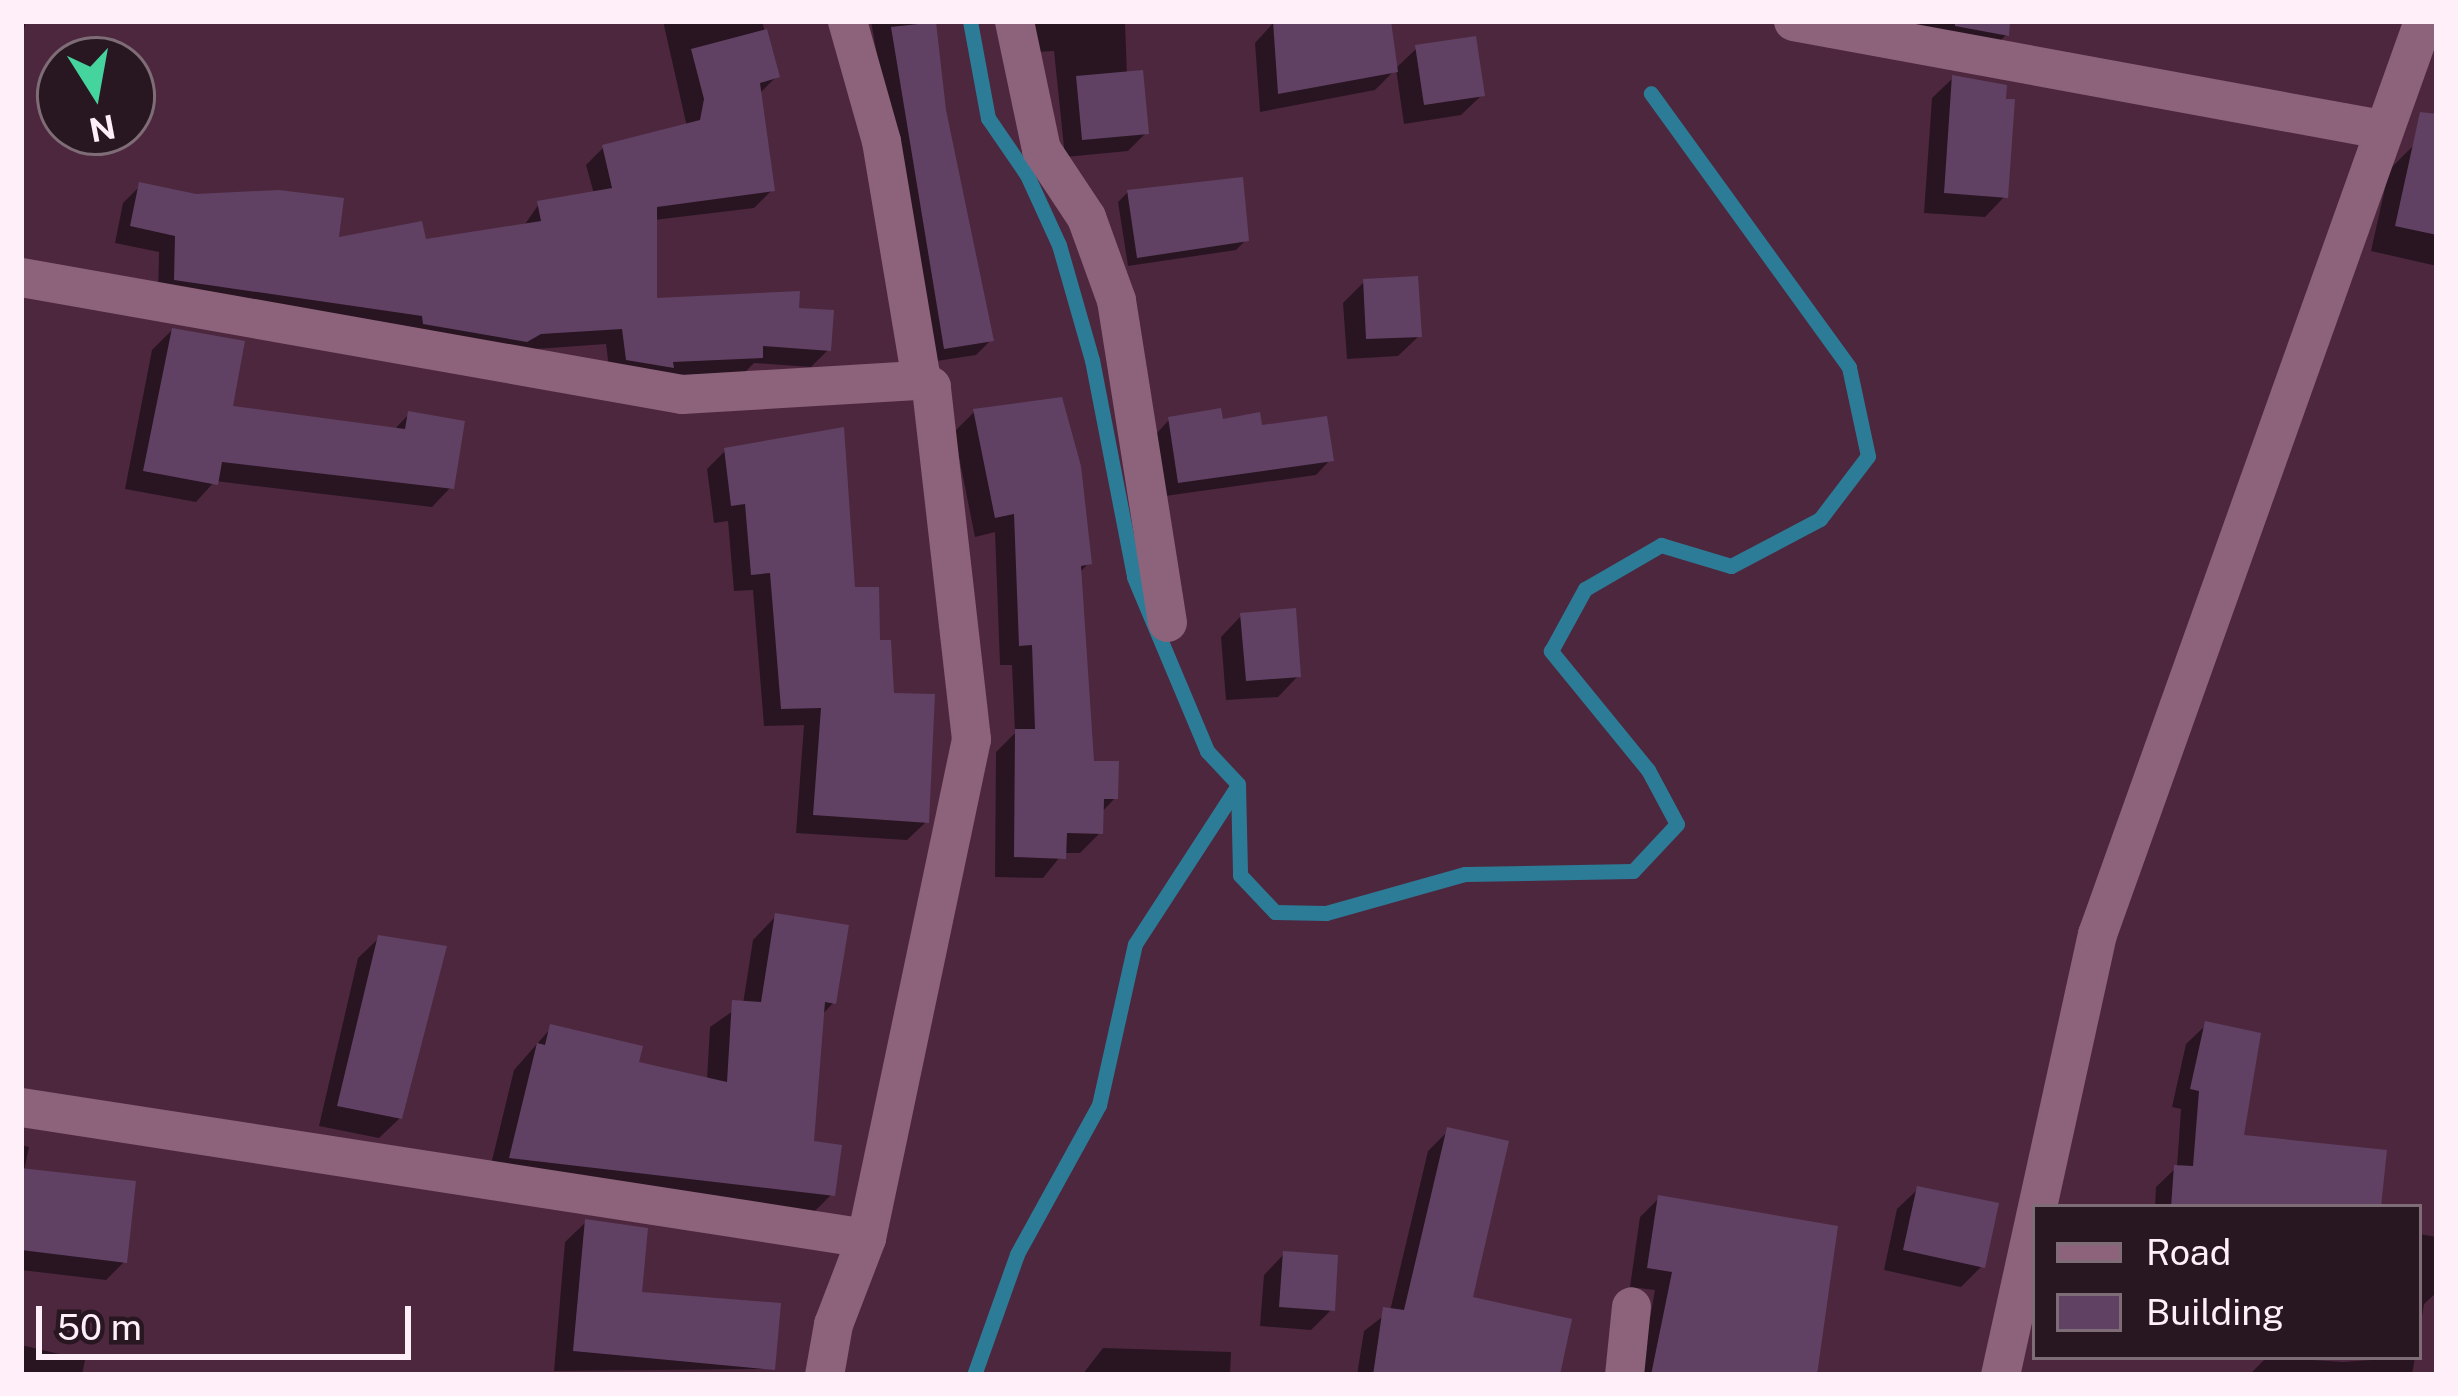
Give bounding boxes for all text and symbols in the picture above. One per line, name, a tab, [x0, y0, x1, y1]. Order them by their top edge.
north arrow	[36, 36, 156, 156]
text: N	[86, 107, 119, 150]
legend	[2032, 1204, 2422, 1360]
text: Road	[2146, 1231, 2231, 1273]
scale bar	[42, 1282, 417, 1356]
text: Building	[2146, 1291, 2284, 1333]
text: 50 m	[57, 1306, 142, 1348]

